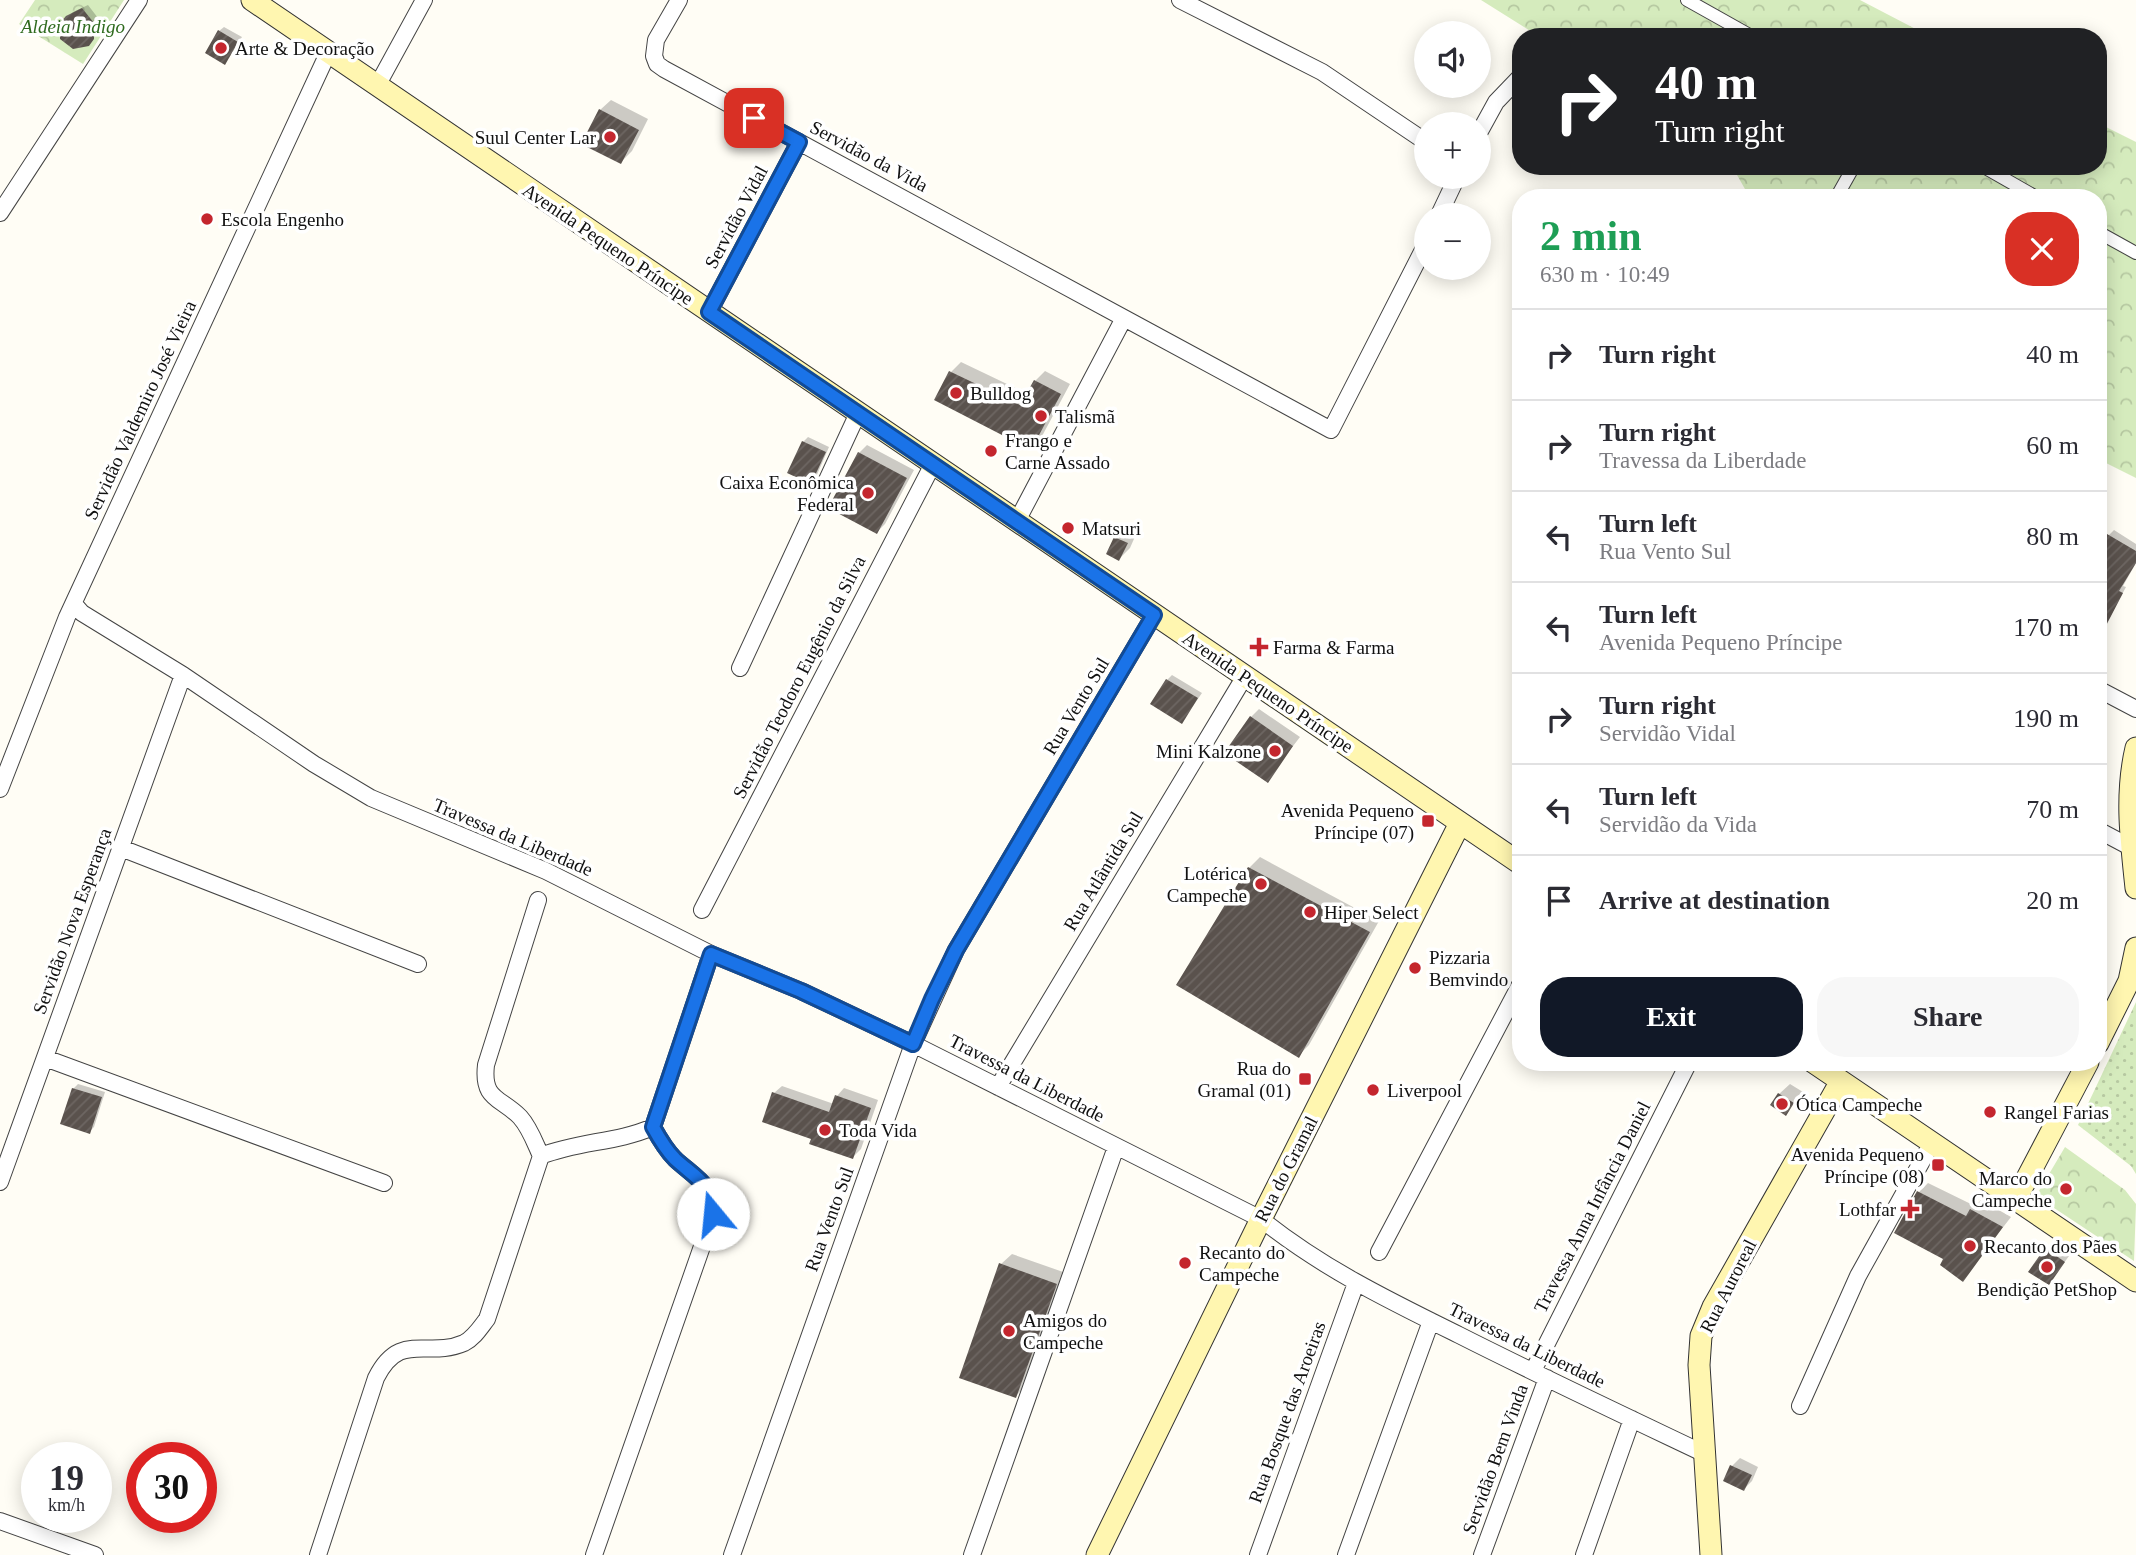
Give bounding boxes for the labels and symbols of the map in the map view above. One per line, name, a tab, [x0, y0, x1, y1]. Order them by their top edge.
park label: Aldeia Indigo	[19, 16, 125, 37]
place label: Arte & Decoração	[235, 38, 374, 59]
marker: Arte & Decoração	[213, 40, 229, 56]
pin	[724, 88, 784, 148]
street label: Servidão da Vida	[806, 116, 932, 196]
place label: Suul Center Lar	[475, 127, 597, 148]
marker: Suul Center Lar	[602, 129, 618, 145]
street label: Servidão Vidal	[700, 162, 772, 272]
street label: Avenida Pequeno Príncipe	[519, 179, 697, 309]
place label: Escola Engenho	[221, 209, 344, 230]
marker: Escola Engenho	[199, 211, 215, 227]
street label: Servidão Valdemiro José Vieira	[80, 297, 200, 523]
place label: Bulldog	[970, 383, 1032, 404]
marker: Bulldog	[948, 385, 964, 401]
place label: Talismã	[1055, 406, 1115, 427]
marker: Talismã	[1033, 408, 1049, 424]
place label: Frango e Carne Assado	[1005, 430, 1110, 473]
marker: Frango e Carne Assado	[983, 443, 999, 459]
place label: Caixa Econômica Federal	[719, 472, 855, 515]
marker: Caixa Econômica Federal	[860, 485, 876, 501]
place label: Matsuri	[1082, 518, 1141, 539]
marker: Matsuri	[1060, 520, 1076, 536]
street label: Servidão Teodoro Eugênio da Silva	[728, 552, 870, 802]
street label: Avenida Pequeno Príncipe	[1179, 627, 1357, 757]
place label: Farma & Farma	[1273, 637, 1395, 658]
marker: Farma & Farma	[1251, 639, 1267, 655]
street label: Rua Vento Sul	[1039, 654, 1113, 758]
place label: Mini Kalzone	[1156, 741, 1261, 762]
marker: Mini Kalzone	[1267, 743, 1283, 759]
street label: Travessa da Liberdade	[430, 794, 596, 880]
place label: Avenida Pequeno Príncipe (07)	[1281, 800, 1414, 844]
street label: Rua Atlântida Sul	[1059, 808, 1147, 934]
marker: Avenida Pequeno Príncipe (07)	[1420, 813, 1436, 829]
street label: Servidão Nova Esperança	[29, 825, 116, 1017]
place label: Lotérica Campeche	[1167, 863, 1248, 906]
marker: Lotérica Campeche	[1253, 876, 1269, 892]
place label: Hiper Select	[1324, 902, 1419, 923]
marker: Hiper Select	[1302, 904, 1318, 920]
place label: Pizzaria Bemvindo	[1429, 947, 1508, 990]
marker: Pizzaria Bemvindo	[1407, 960, 1423, 976]
street label: Travessa da Liberdade	[946, 1030, 1108, 1126]
place label: Rua do Gramal (01)	[1198, 1058, 1291, 1102]
marker: Rua do Gramal (01)	[1297, 1071, 1313, 1087]
place label: Liverpool	[1387, 1080, 1462, 1101]
marker: Liverpool	[1365, 1082, 1381, 1098]
place label: Ótica Campeche	[1796, 1094, 1922, 1115]
marker: Ótica Campeche	[1774, 1096, 1790, 1112]
street label: Travessa Anna Infância Daniel	[1530, 1098, 1654, 1316]
place label: Rangel Farias	[2004, 1102, 2109, 1123]
marker: Rangel Farias	[1982, 1104, 1998, 1120]
street label: Rua do Gramal	[1250, 1113, 1322, 1225]
place label: Toda Vida	[839, 1120, 917, 1141]
marker: Toda Vida	[817, 1122, 833, 1138]
place label: Avenida Pequeno Príncipe (08)	[1791, 1144, 1924, 1188]
marker: Avenida Pequeno Príncipe (08)	[1930, 1157, 1946, 1173]
street label: Rua Vento Sul	[800, 1164, 858, 1274]
place label: Marco do Campeche	[1972, 1168, 2052, 1211]
position arrow	[676, 1177, 750, 1251]
marker: Marco do Campeche	[2058, 1181, 2074, 1197]
place label: Lothfar	[1839, 1199, 1897, 1220]
marker: Lothfar	[1902, 1201, 1918, 1217]
street label: Rua Auroreal	[1696, 1236, 1760, 1336]
place label: Recanto dos Pães	[1984, 1236, 2117, 1257]
marker: Recanto dos Pães	[1962, 1238, 1978, 1254]
place label: Recanto do Campeche	[1199, 1242, 1285, 1285]
marker: Recanto do Campeche	[1177, 1255, 1193, 1271]
marker: Bendição PetShop	[2039, 1259, 2055, 1275]
place label: Bendição PetShop	[1977, 1279, 2117, 1300]
street label: Travessa da Liberdade	[1445, 1298, 1609, 1392]
place label: Amigos do Campeche	[1023, 1310, 1107, 1353]
street label: Rua Bosque das Aroeiras	[1244, 1318, 1330, 1506]
marker: Amigos do Campeche	[1001, 1323, 1017, 1339]
street label: Servidão Bem Vinda	[1458, 1381, 1532, 1537]
speed limit sign: 30	[126, 1442, 217, 1533]

